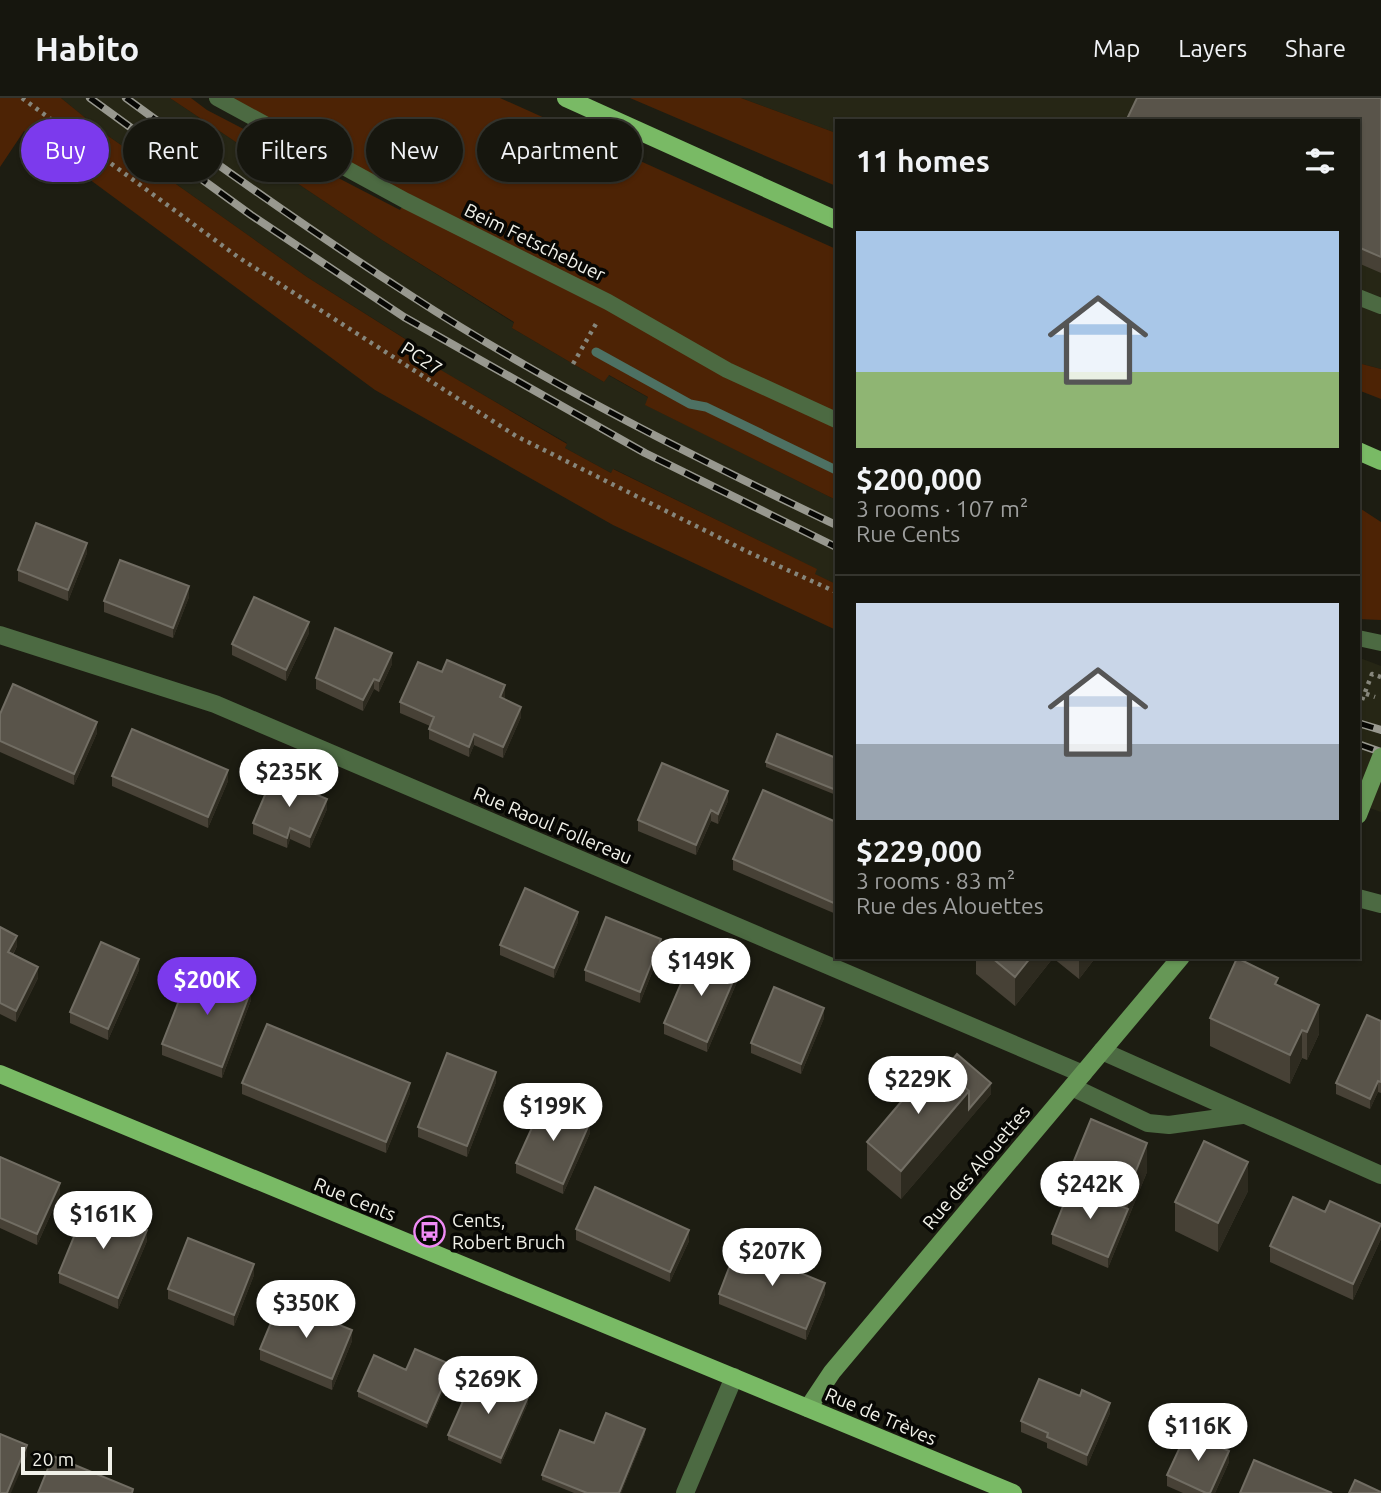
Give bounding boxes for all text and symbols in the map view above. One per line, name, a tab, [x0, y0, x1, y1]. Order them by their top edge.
text: Habito	[35, 30, 139, 67]
text: Map	[1093, 35, 1140, 62]
text: Layers	[1178, 35, 1247, 62]
text: Share	[1285, 35, 1346, 62]
chip: Buy	[21, 119, 109, 182]
chip: Rent	[123, 119, 223, 182]
chip: Filters	[237, 119, 352, 182]
chip: New	[366, 119, 463, 182]
chip: Apartment	[477, 119, 642, 182]
icon: filters	[1301, 142, 1339, 180]
text: 11 homes	[856, 144, 990, 178]
street label: Beim Fetschebuer	[461, 198, 609, 286]
icon: home	[1035, 277, 1161, 403]
street label: PC27	[397, 337, 447, 379]
text: $200,000	[856, 462, 982, 496]
text: 3 rooms · 107 m²	[856, 496, 1028, 521]
text: Rue Cents	[856, 521, 960, 546]
icon: home	[1035, 649, 1161, 775]
pin: $235K	[240, 750, 338, 809]
text: $235K	[255, 759, 323, 784]
street label: Rue Raoul Follereau	[470, 782, 636, 868]
text: $229,000	[856, 834, 982, 868]
text: 3 rooms · 83 m²	[856, 868, 1015, 893]
text: Rue des Alouettes	[856, 893, 1044, 918]
pin: $149K	[652, 939, 750, 998]
text: $149K	[667, 948, 735, 973]
pin: $200K	[158, 958, 256, 1017]
text: $200K	[173, 967, 241, 992]
pin: $229K	[869, 1056, 967, 1116]
text: $229K	[884, 1066, 952, 1091]
pin: $199K	[504, 1084, 602, 1143]
text: $199K	[519, 1093, 587, 1118]
street label: Rue des Alouettes	[918, 1101, 1034, 1233]
pin: $242K	[1041, 1162, 1139, 1221]
text: $242K	[1056, 1171, 1124, 1196]
street label: Rue Cents	[311, 1173, 399, 1225]
pin: $161K	[54, 1192, 152, 1251]
text: $161K	[69, 1201, 137, 1226]
place label: Cents, Robert Bruch	[452, 1209, 565, 1253]
bus stop icon: Cents, Robert Bruch	[412, 1214, 446, 1248]
pin: $207K	[723, 1228, 821, 1288]
text: $207K	[738, 1238, 806, 1263]
pin: $350K	[257, 1280, 355, 1340]
text: $350K	[272, 1290, 340, 1315]
pin: $269K	[439, 1356, 537, 1416]
text: $269K	[454, 1366, 522, 1391]
street label: Rue de Trèves	[822, 1383, 940, 1449]
pin: $116K	[1149, 1404, 1247, 1463]
text: $116K	[1164, 1413, 1232, 1438]
scale bar	[21, 1444, 112, 1476]
text: 20 m	[32, 1448, 74, 1470]

